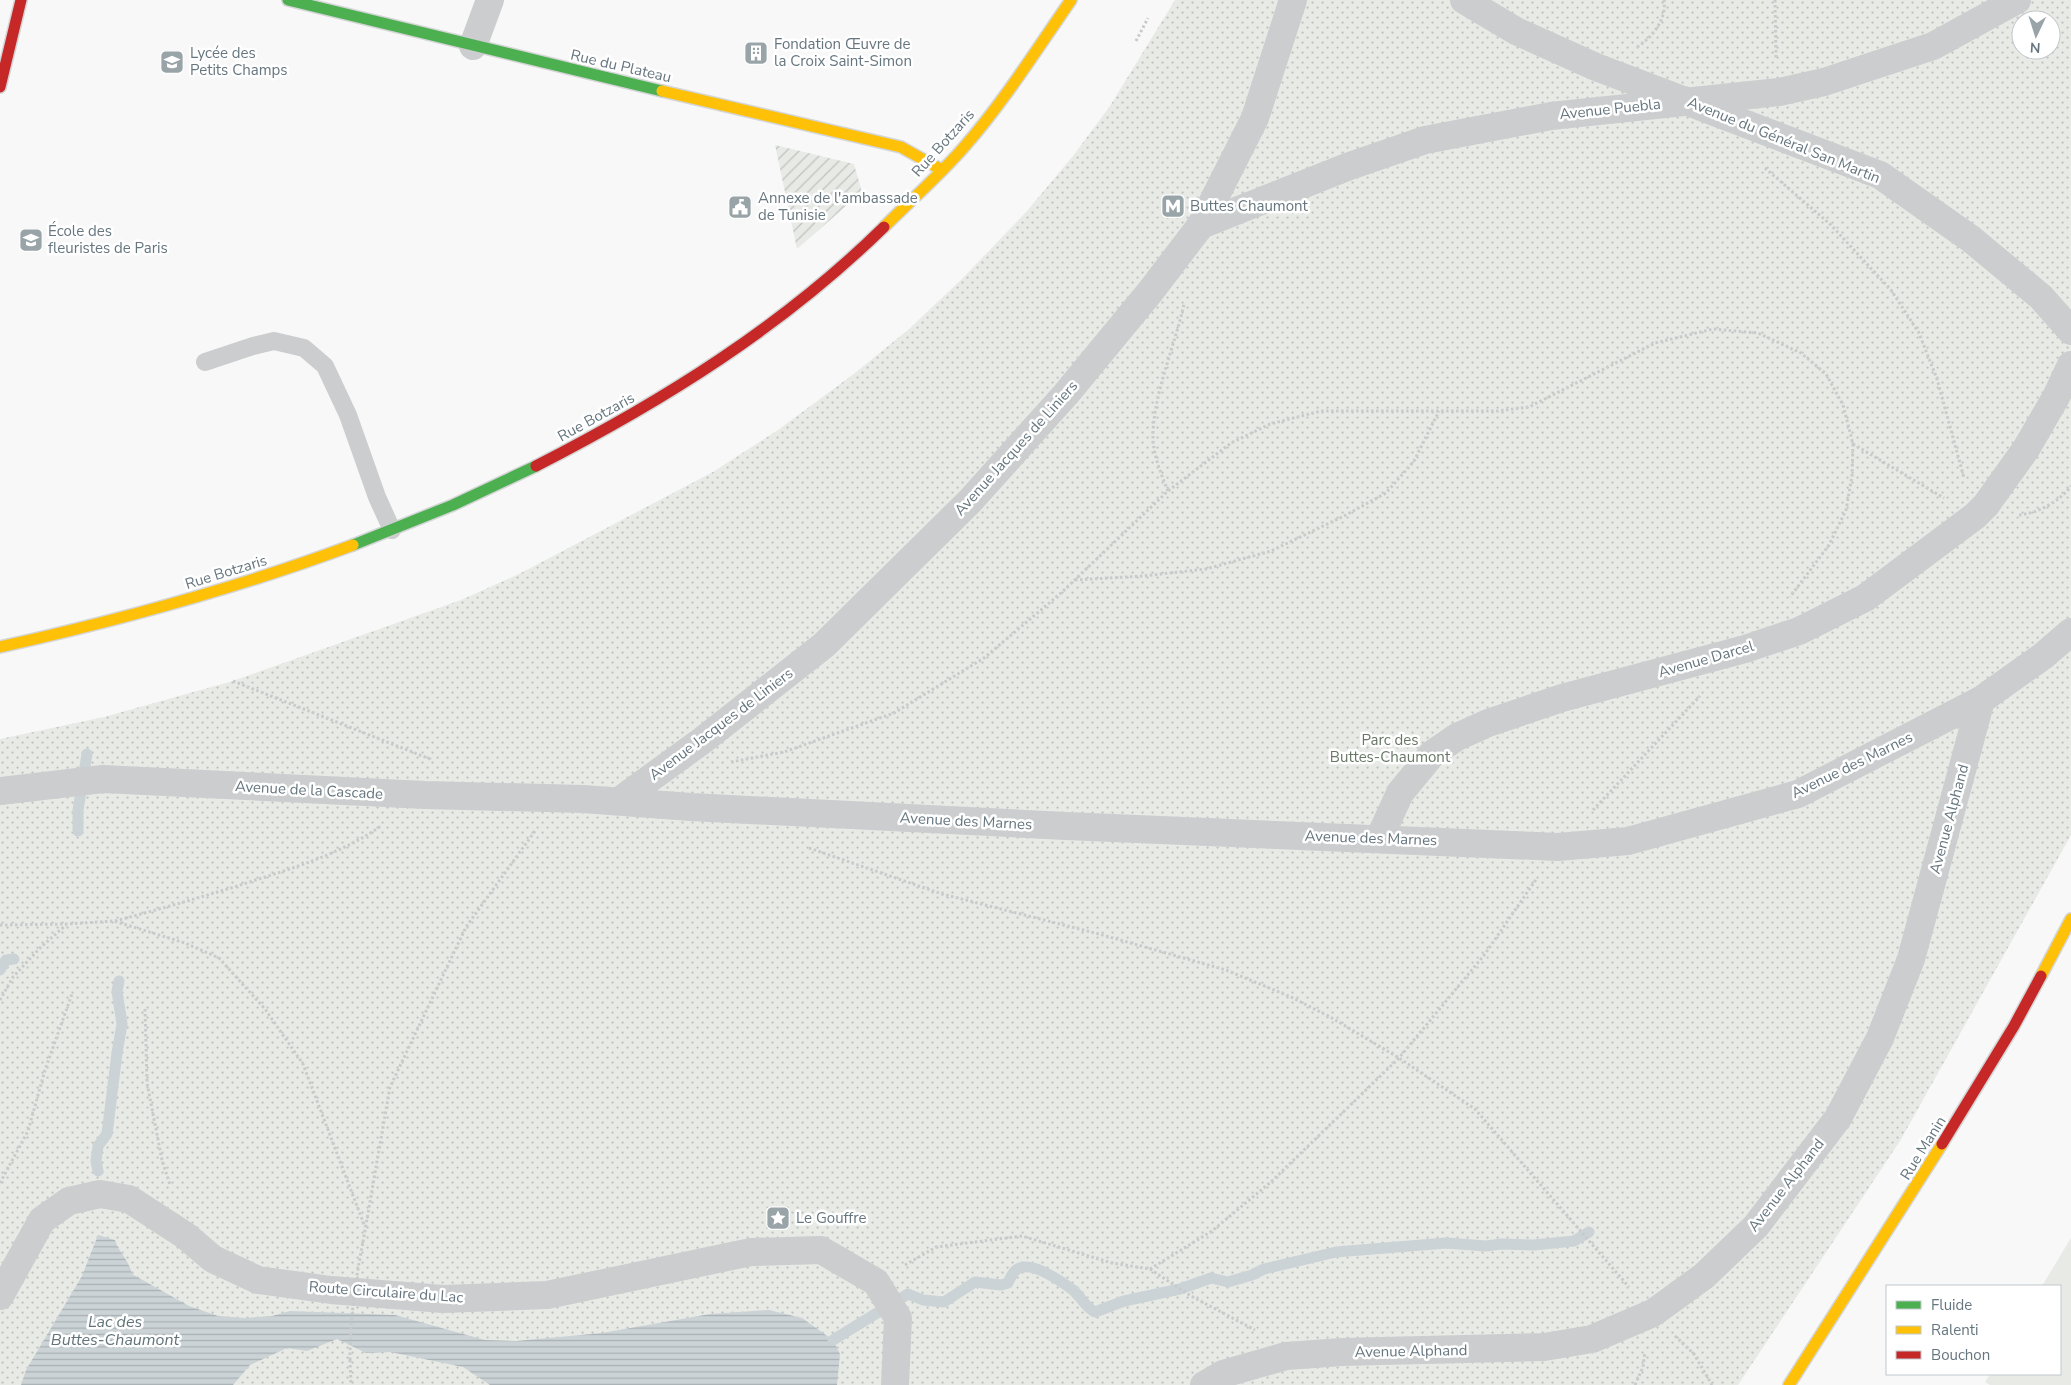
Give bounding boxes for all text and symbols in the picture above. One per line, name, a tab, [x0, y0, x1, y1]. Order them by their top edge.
north arrow	[2011, 10, 2061, 60]
place label: Fondation Œuvre de la Croix Saint-Simon	[774, 34, 912, 71]
text: N	[2029, 38, 2041, 57]
building icon: Fondation Œuvre de la Croix Saint-Simon	[743, 40, 769, 66]
place label: Lycée des Petits Champs	[190, 43, 288, 80]
street label: Rue du Plateau	[569, 45, 673, 87]
school or university icon: Lycée des Petits Champs	[159, 49, 185, 75]
street label: Avenue du Général San Martin	[1685, 92, 1883, 188]
street label: Avenue Puebla	[1558, 94, 1662, 124]
street label: Rue Botzaris	[907, 105, 979, 181]
place label: Annexe de l'ambassade de Tunisie	[758, 188, 918, 225]
metro station icon: Buttes Chaumont	[1160, 193, 1186, 219]
public building icon: Annexe de l'ambassade de Tunisie	[727, 194, 753, 220]
place label: Buttes Chaumont	[1190, 196, 1309, 216]
place label: École des fleuristes de Paris	[48, 221, 168, 258]
school or university icon: École des fleuristes de Paris	[18, 227, 44, 253]
street label: Avenue Jacques de Liniers	[950, 376, 1082, 520]
street label: Rue Botzaris	[554, 388, 638, 446]
street label: Rue Botzaris	[183, 550, 269, 594]
street label: Avenue Darcel	[1656, 636, 1757, 682]
street label: Avenue Jacques de Liniers	[645, 663, 797, 785]
street label: Avenue des Marnes	[1788, 727, 1916, 803]
park label: Parc des Buttes-Chaumont	[1330, 730, 1451, 767]
street label: Avenue Alphand	[1925, 762, 1973, 876]
street label: Avenue de la Cascade	[234, 776, 384, 804]
street label: Avenue des Marnes	[899, 808, 1033, 834]
street label: Avenue des Marnes	[1304, 826, 1438, 850]
street label: Rue Manin	[1896, 1112, 1950, 1184]
street label: Avenue Alphand	[1743, 1134, 1829, 1236]
place icon: Le Gouffre	[765, 1205, 791, 1231]
place label: Le Gouffre	[796, 1208, 867, 1228]
street label: Route Circulaire du Lac	[308, 1277, 464, 1307]
legend	[1886, 1285, 2061, 1375]
text: Fluide	[1931, 1295, 1972, 1315]
water label: Lac des Buttes-Chaumont	[51, 1311, 180, 1351]
text: Ralenti	[1931, 1320, 1979, 1340]
street label: Avenue Alphand	[1354, 1340, 1468, 1362]
text: Bouchon	[1931, 1345, 1990, 1365]

